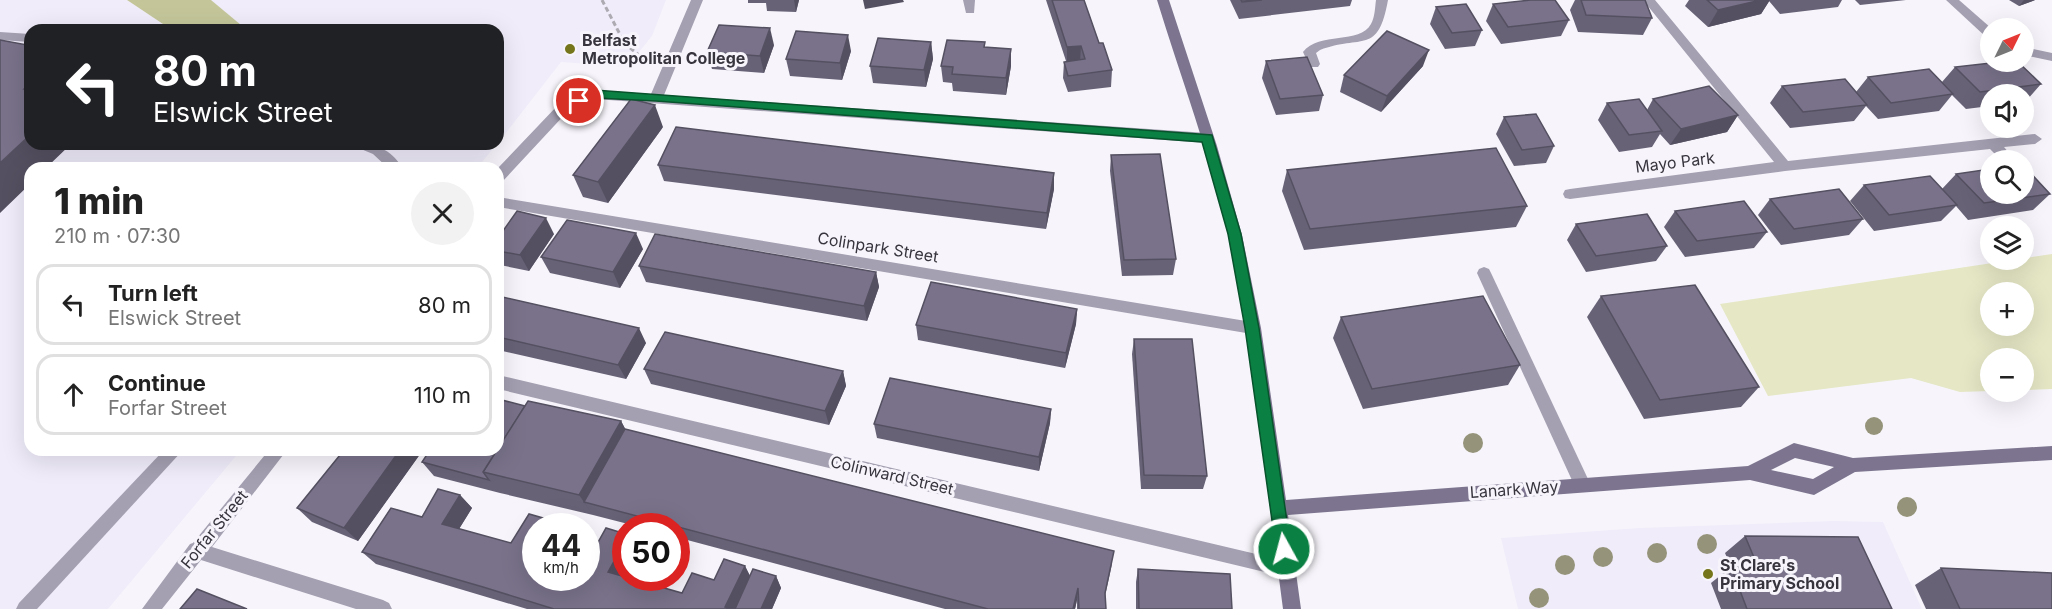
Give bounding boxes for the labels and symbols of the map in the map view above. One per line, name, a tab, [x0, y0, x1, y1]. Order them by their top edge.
north arrow	[1980, 18, 2034, 72]
place label: Belfast Metropolitan College	[582, 30, 745, 68]
marker: Belfast Metropolitan College	[563, 42, 577, 56]
pin	[553, 75, 604, 126]
street label: Mayo Park	[1634, 147, 1716, 177]
street label: Colinpark Street	[816, 228, 940, 266]
street label: Colinward Street	[828, 451, 956, 499]
street label: Lanark Way	[1469, 476, 1559, 502]
street label: Forfar Street	[176, 486, 252, 572]
speed limit sign: 50	[612, 513, 690, 591]
position arrow	[1252, 517, 1316, 581]
place label: St Clare's Primary School	[1720, 555, 1839, 593]
marker: St Clare's Primary School	[1701, 567, 1715, 581]

